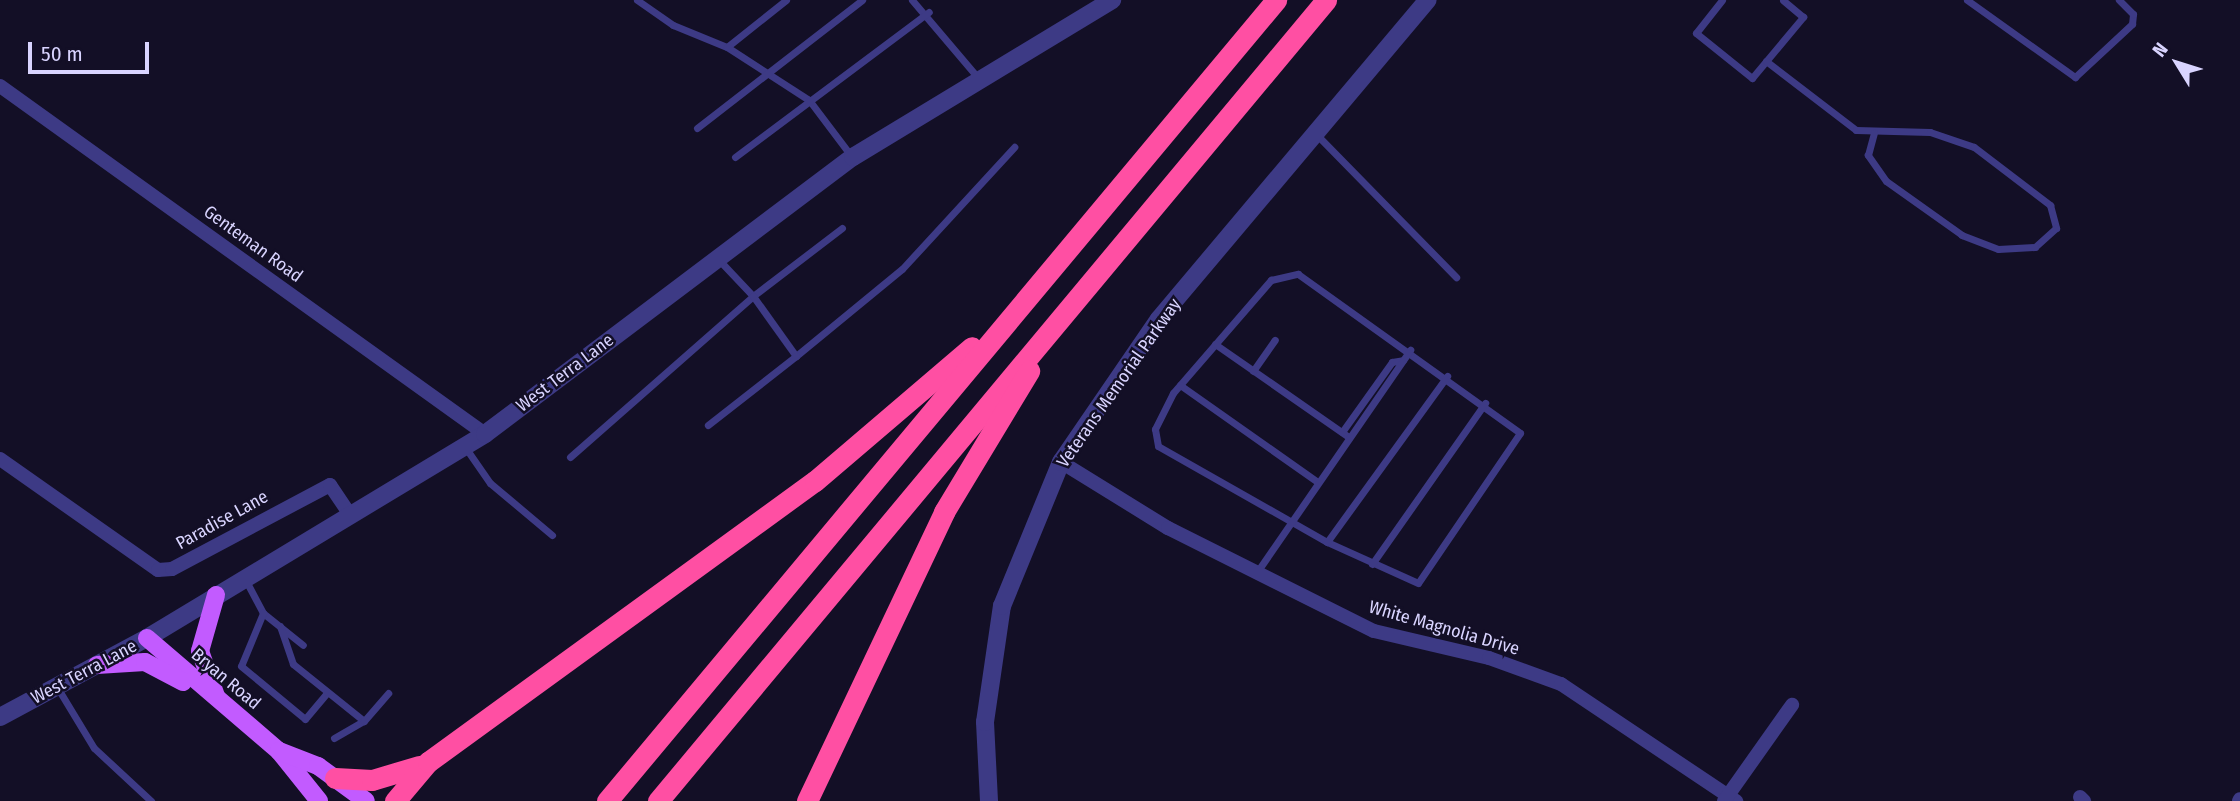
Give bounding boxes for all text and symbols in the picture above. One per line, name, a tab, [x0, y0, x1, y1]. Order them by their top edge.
scale bar	[32, 28, 152, 72]
north arrow	[2142, 28, 2212, 98]
text: N	[2147, 38, 2173, 61]
text: 50 m	[41, 41, 83, 67]
street label: Genteman Road	[199, 201, 307, 287]
street label: Veterans Memorial Parkway	[1052, 294, 1186, 472]
street label: West Terra Lane	[512, 329, 618, 417]
street label: Paradise Lane	[172, 486, 272, 554]
street label: White Magnolia Drive	[1366, 596, 1522, 660]
street label: West Terra Lane	[28, 635, 140, 709]
street label: Bryan Road	[187, 644, 265, 714]

